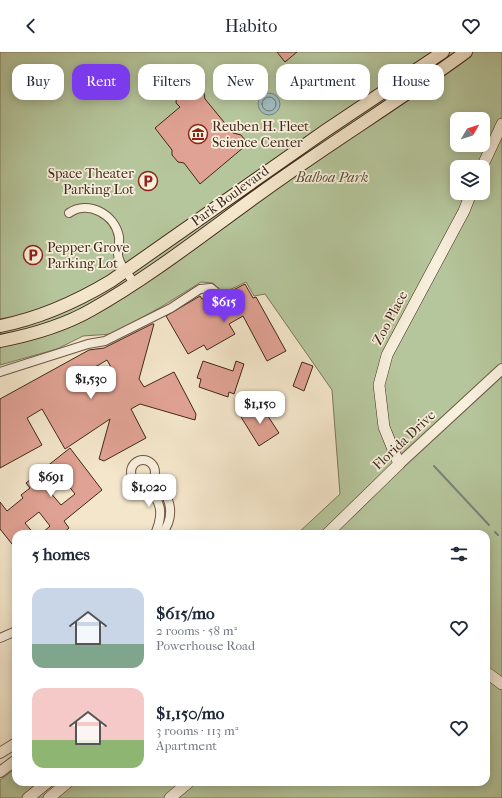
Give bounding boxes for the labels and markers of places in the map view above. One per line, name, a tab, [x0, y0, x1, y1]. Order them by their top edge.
place label: Reuben H. Fleet Science Center	[212, 118, 309, 151]
museum icon: Reuben H. Fleet Science Center	[187, 123, 209, 145]
place label: Space Theater Parking Lot	[48, 165, 134, 198]
parking icon: Space Theater Parking Lot	[137, 170, 159, 192]
place label: Pepper Grove Parking Lot	[47, 239, 129, 272]
parking icon: Pepper Grove Parking Lot	[22, 244, 44, 266]
pin: $615	[200, 289, 248, 323]
pin: $1,530	[58, 366, 124, 400]
pin: $1,150	[227, 391, 293, 425]
pin: $691	[27, 464, 75, 498]
pin: $1,020	[116, 474, 182, 508]

